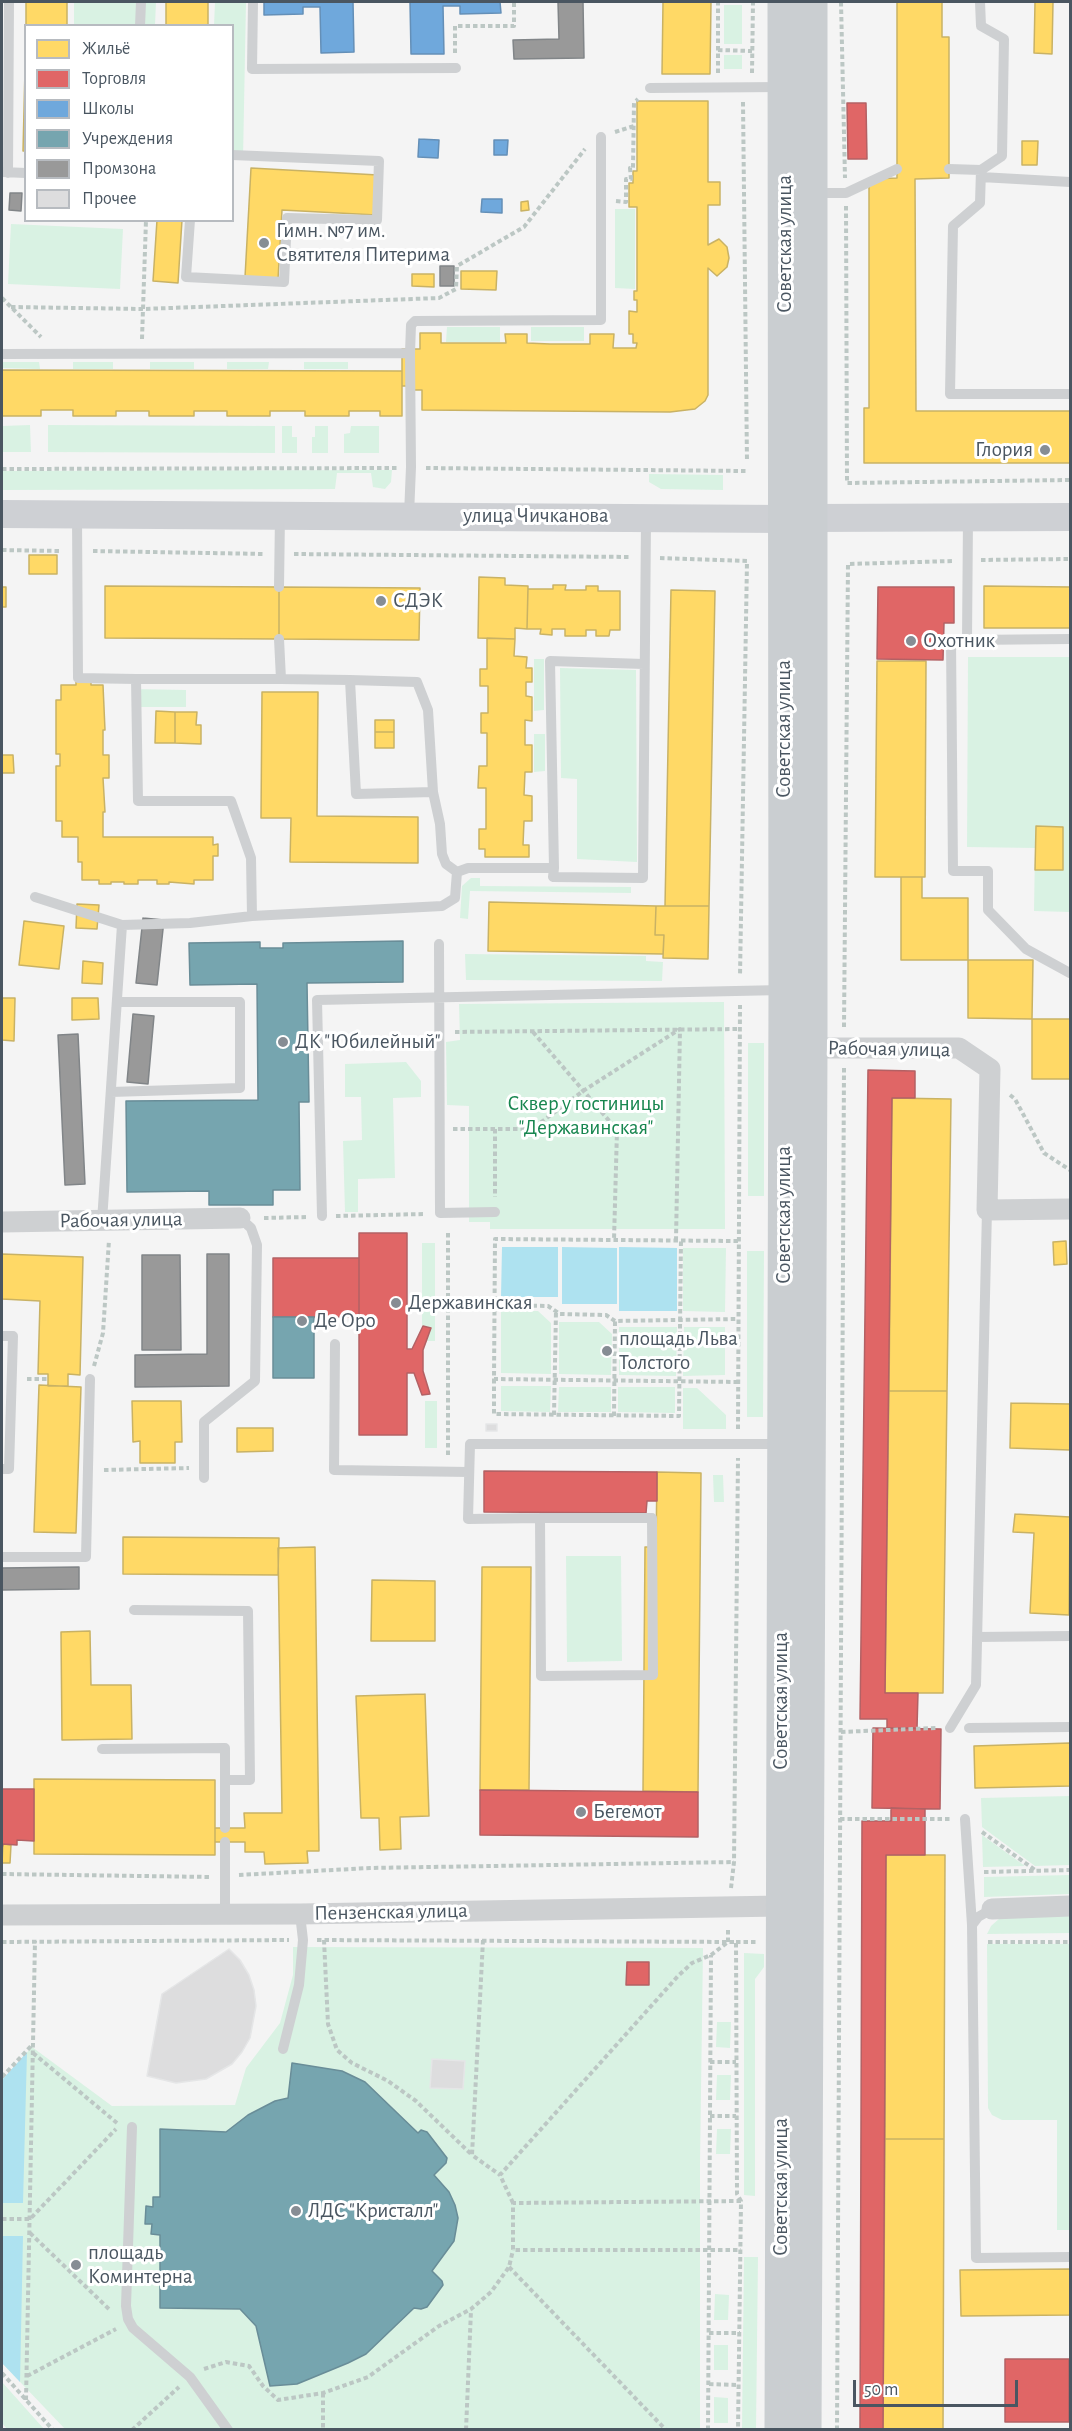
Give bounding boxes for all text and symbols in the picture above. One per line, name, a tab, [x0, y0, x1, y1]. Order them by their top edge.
legend	[24, 24, 234, 222]
text: Жильё	[82, 40, 130, 58]
text: Торговля	[82, 70, 146, 88]
text: Школы	[82, 100, 134, 118]
text: Учреждения	[82, 130, 173, 148]
text: Промзона	[82, 160, 156, 178]
street label: Советская улица	[772, 175, 798, 313]
text: Прочее	[82, 190, 137, 208]
place label: Гимн. №7 им. Святителя Питерима	[276, 218, 450, 268]
marker: Гимн. №7 им. Святителя Питерима	[257, 236, 271, 250]
place label: Глория	[975, 437, 1033, 463]
marker: Глория	[1038, 443, 1052, 457]
street label: улица Чичканова	[463, 503, 609, 529]
place label: СДЭК	[393, 588, 443, 614]
marker: СДЭК	[374, 594, 388, 608]
place label: Охотник	[923, 628, 995, 654]
marker: Охотник	[904, 634, 918, 648]
street label: Советская улица	[771, 660, 797, 798]
place label: ДК "Юбилейный"	[295, 1029, 441, 1055]
marker: ДК "Юбилейный"	[276, 1035, 290, 1049]
street label: Рабочая улица	[827, 1035, 951, 1063]
park label: Сквер у гостиницы "Державинская"	[508, 1091, 664, 1141]
street label: Советская улица	[771, 1146, 797, 1284]
street label: Рабочая улица	[59, 1206, 183, 1234]
place label: Державинская	[408, 1290, 532, 1316]
marker: Державинская	[389, 1296, 403, 1310]
place label: Де Оро	[314, 1308, 376, 1334]
marker: Де Оро	[295, 1314, 309, 1328]
place label: площадь Льва Толстого	[619, 1326, 738, 1376]
marker: площадь Льва Толстого	[600, 1344, 614, 1358]
street label: Советская улица	[768, 1632, 794, 1770]
place label: Бегемот	[593, 1799, 662, 1825]
marker: Бегемот	[574, 1805, 588, 1819]
street label: Пензенская улица	[314, 1898, 468, 1926]
street label: Советская улица	[768, 2118, 794, 2256]
place label: ЛДС "Кристалл"	[308, 2198, 438, 2224]
marker: ЛДС "Кристалл"	[289, 2204, 303, 2218]
place label: площадь Коминтерна	[88, 2240, 193, 2290]
marker: площадь Коминтерна	[69, 2258, 83, 2272]
scale bar	[856, 2368, 1021, 2406]
text: 50 m	[864, 2381, 898, 2399]

